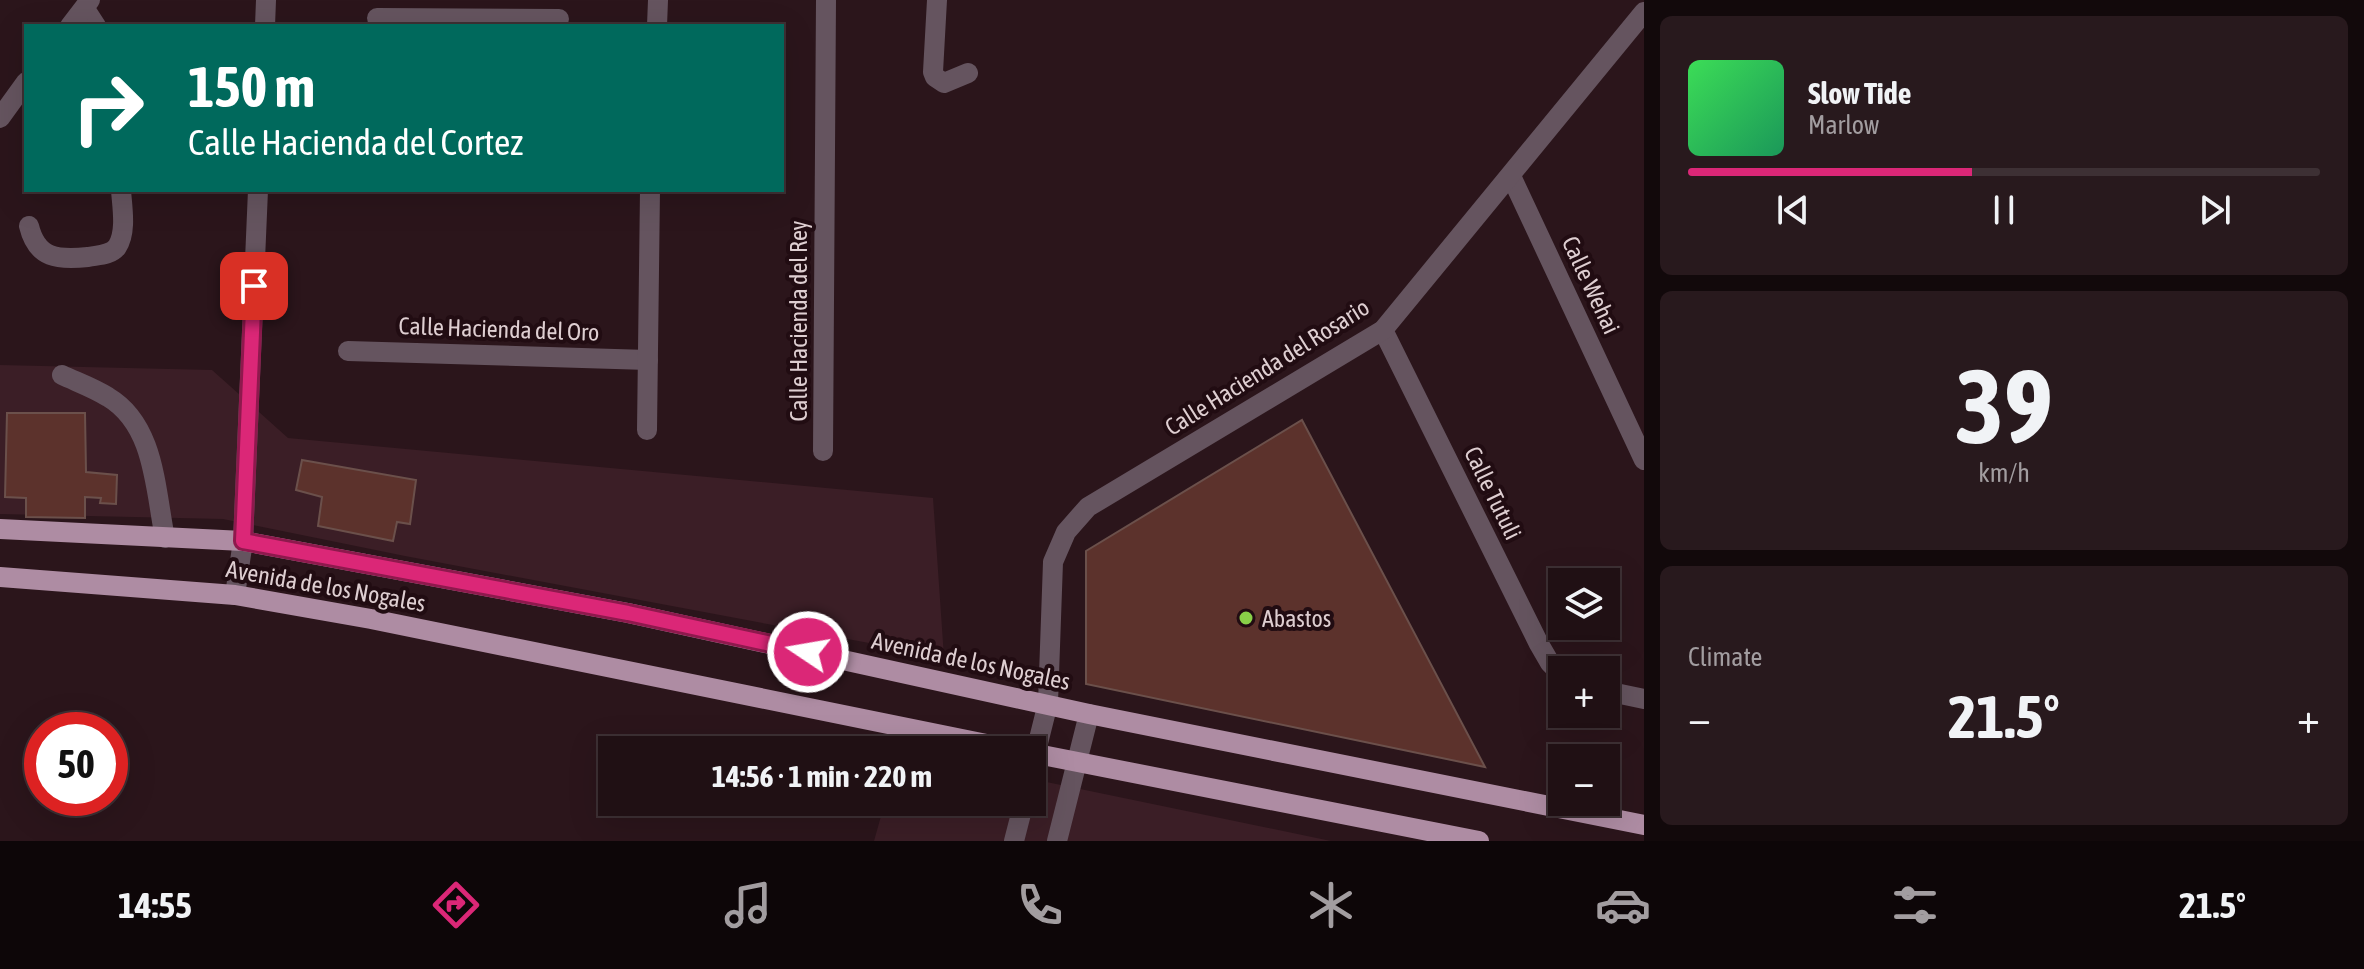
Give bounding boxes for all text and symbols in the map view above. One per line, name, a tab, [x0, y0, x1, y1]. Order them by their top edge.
text: 150 m	[188, 55, 315, 119]
icon: right	[56, 56, 160, 160]
text: Slow Tide	[1808, 76, 1911, 110]
text: Marlow	[1808, 110, 1879, 140]
text: Calle Hacienda del Cortez	[188, 121, 523, 163]
icon: previous	[1771, 188, 1815, 232]
icon: pause	[1982, 188, 2026, 232]
icon: next	[2193, 188, 2237, 232]
street label: Calle Hacienda del Rey	[785, 220, 812, 421]
street label: Calle Wehai	[1557, 232, 1625, 338]
pin	[220, 252, 288, 320]
icon: arrive	[232, 264, 276, 308]
street label: Calle Hacienda del Rosario	[1160, 293, 1374, 441]
street label: Calle Hacienda del Oro	[398, 312, 600, 346]
text: 39	[1955, 346, 2053, 465]
street label: Calle Tutuli	[1459, 442, 1527, 544]
text: km/h	[1978, 458, 2030, 488]
street label: Avenida de los Nogales	[224, 555, 428, 617]
map controls	[1548, 568, 1620, 816]
button: layers	[1548, 568, 1620, 640]
place label: Abastos	[1262, 605, 1331, 632]
marker: Abastos	[1237, 609, 1255, 627]
position arrow	[766, 610, 850, 694]
street label: Avenida de los Nogales	[869, 627, 1073, 695]
text: Climate	[1688, 642, 1762, 672]
button: +	[1548, 656, 1620, 728]
text: 21.5°	[1948, 682, 2060, 751]
text: −	[1688, 692, 1711, 742]
text: +	[2297, 692, 2320, 742]
speed limit sign: 50	[24, 712, 128, 816]
button: −	[1548, 744, 1620, 816]
text: 14:56 · 1 min · 220 m	[712, 759, 932, 793]
icon: directions	[428, 877, 484, 933]
icon: music	[720, 877, 776, 933]
icon: phone	[1012, 877, 1068, 933]
icon: climate	[1303, 877, 1359, 933]
icon: car	[1595, 877, 1651, 933]
icon: filters	[1887, 877, 1943, 933]
text: 14:55	[118, 884, 192, 926]
text: 21.5°	[2179, 884, 2246, 926]

